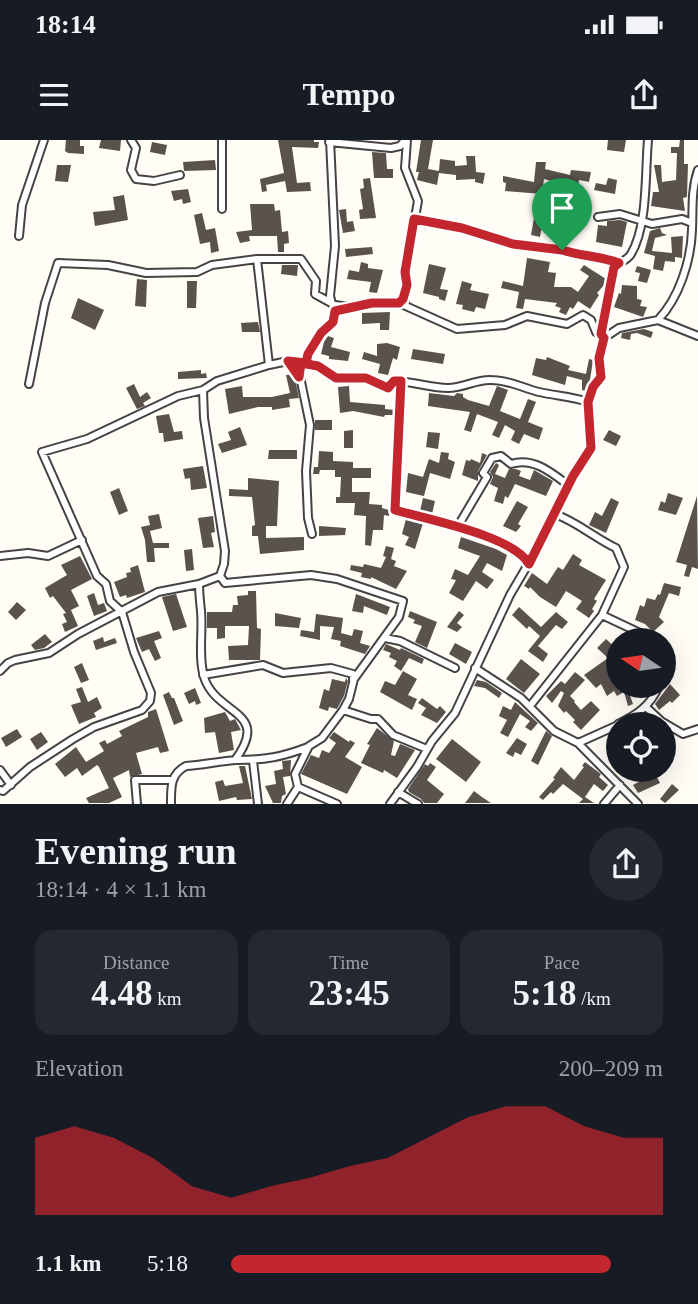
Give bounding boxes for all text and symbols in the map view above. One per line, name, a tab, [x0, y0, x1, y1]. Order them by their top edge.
text: 18:14	[35, 10, 96, 39]
icon: menu	[35, 76, 73, 114]
text: Tempo	[302, 76, 396, 112]
icon: share	[625, 76, 663, 114]
pin	[532, 178, 592, 250]
icon: arrive	[543, 189, 581, 227]
north arrow	[606, 628, 676, 698]
map controls	[606, 628, 676, 782]
button: locate	[606, 712, 676, 782]
button: share	[589, 827, 663, 901]
text: Evening run	[35, 830, 237, 872]
text: 18:14 · 4 × 1.1 km	[35, 877, 206, 902]
text: Distance	[103, 952, 170, 973]
text: Time	[329, 952, 369, 973]
text: Pace	[544, 952, 580, 973]
text: 4.48	[91, 974, 152, 1013]
text: 23:45	[308, 974, 390, 1013]
text: 5:18	[512, 974, 577, 1013]
text: km	[152, 988, 181, 1009]
text: /km	[577, 988, 611, 1009]
text: Elevation	[35, 1056, 123, 1081]
text: 200–209 m	[559, 1056, 663, 1081]
text: 1.1 km	[35, 1251, 101, 1276]
text: 5:18	[147, 1251, 188, 1276]

